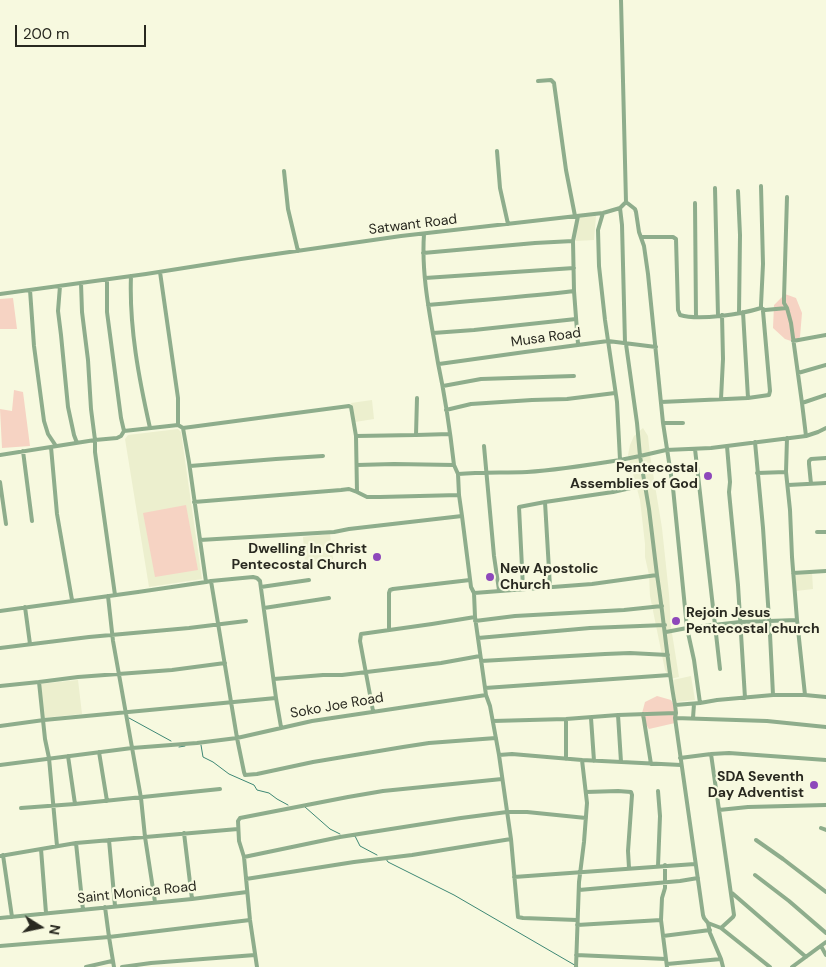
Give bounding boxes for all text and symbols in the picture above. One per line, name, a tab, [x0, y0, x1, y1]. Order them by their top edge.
scale bar	[18, 15, 149, 47]
text: 200 m	[23, 24, 69, 44]
street label: Satwant Road	[368, 211, 458, 239]
street label: Musa Road	[510, 325, 582, 351]
place label: Pentecostal Assemblies of God	[570, 460, 698, 492]
marker: Pentecostal Assemblies of God	[702, 470, 714, 482]
place label: Dwelling In Christ Pentecostal Church	[231, 541, 367, 574]
marker: Dwelling In Christ Pentecostal Church	[371, 551, 383, 563]
place label: New Apostolic Church	[500, 561, 598, 594]
marker: New Apostolic Church	[484, 571, 496, 583]
place label: Rejoin Jesus Pentecostal church	[686, 605, 820, 638]
marker: Rejoin Jesus Pentecostal church	[670, 615, 682, 627]
street label: Soko Joe Road	[289, 690, 385, 722]
place label: SDA Seventh Day Adventist	[708, 769, 804, 802]
marker: SDA Seventh Day Adventist	[808, 779, 820, 791]
street label: Saint Monica Road	[77, 878, 197, 908]
north arrow	[15, 902, 65, 952]
text: N	[45, 923, 65, 936]

